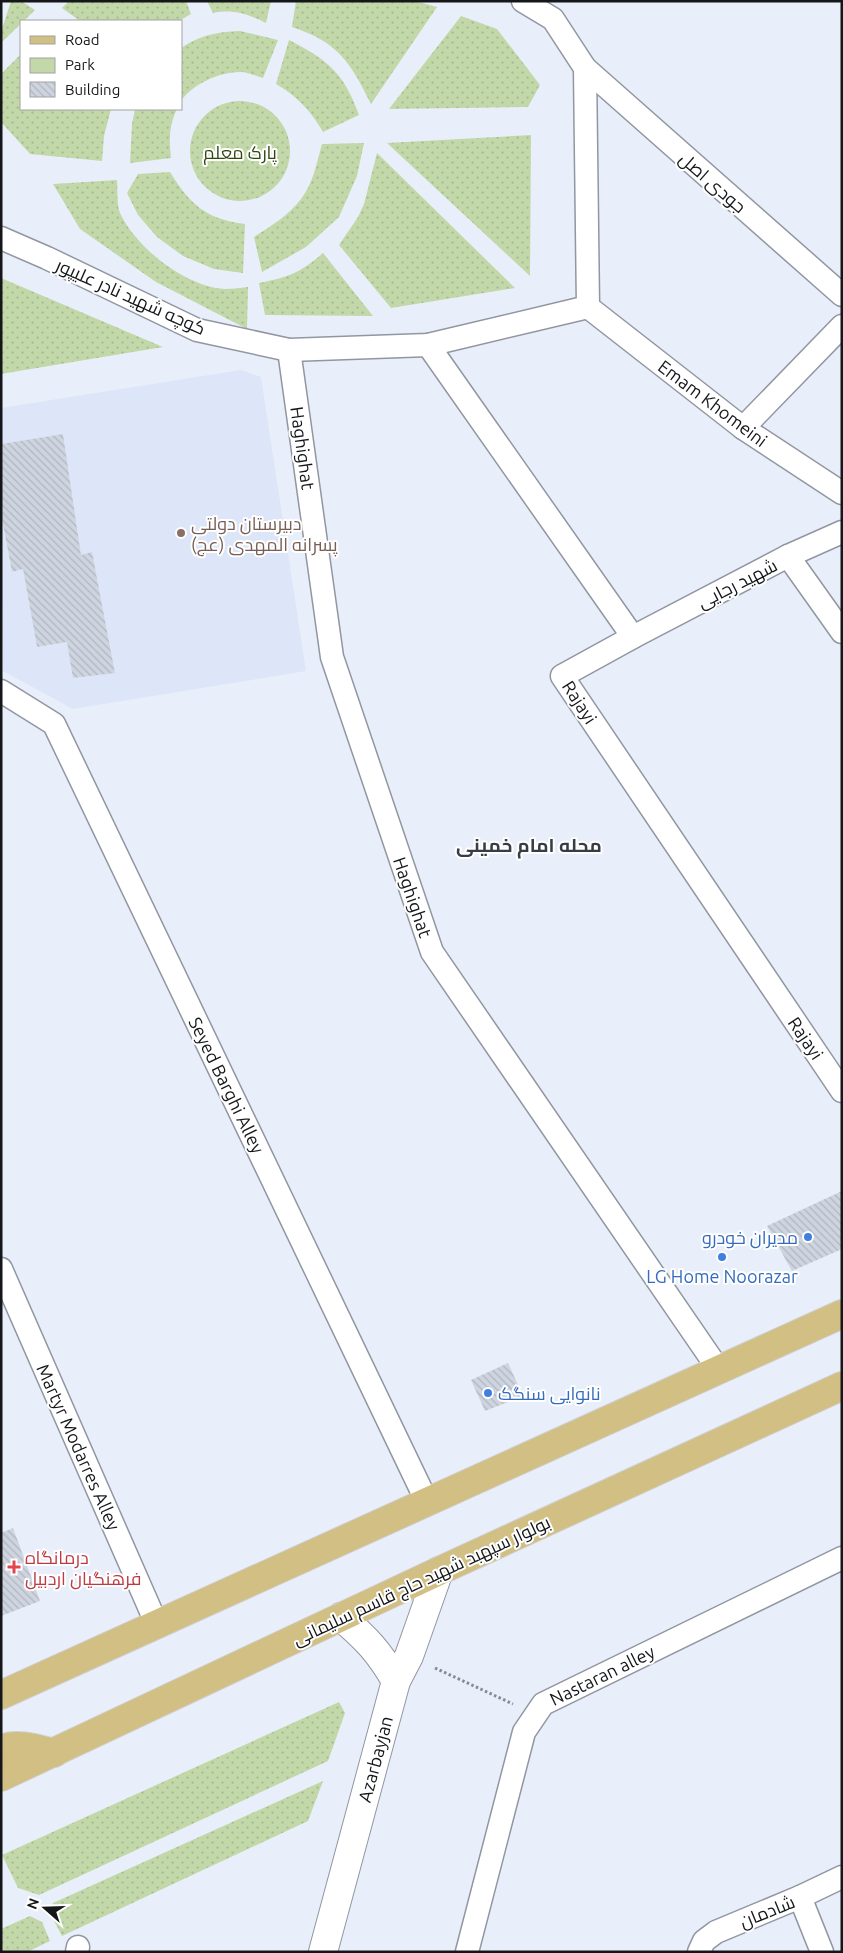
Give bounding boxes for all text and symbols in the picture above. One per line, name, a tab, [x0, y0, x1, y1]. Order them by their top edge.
legend	[20, 20, 182, 110]
text: Road	[65, 31, 100, 48]
text: Park	[65, 56, 95, 73]
text: Building	[65, 81, 120, 98]
park label: پارک معلم	[203, 142, 277, 165]
street label: جودی اصل	[674, 148, 750, 218]
street label: کوچه شهید نادر علیپور	[51, 254, 209, 341]
street label: Emam Khomeini	[655, 356, 771, 450]
street label: Haghighat	[287, 405, 319, 491]
place label: دبیرستان دولتی پسرانه المهدی (عج)	[191, 513, 338, 557]
marker: دبیرستان دولتی پسرانه المهدی (عج)	[175, 527, 187, 539]
street label: شهید رجایی	[694, 554, 781, 613]
street label: Rajayi	[559, 677, 601, 727]
district label: محله امام خمینی	[456, 834, 602, 859]
street label: Haghighat	[390, 854, 436, 940]
street label: Rajayi	[785, 1013, 827, 1063]
street label: Seyed Barghi Alley	[185, 1014, 269, 1157]
place label: مدیران خودرو	[702, 1227, 798, 1249]
marker: مدیران خودرو	[802, 1231, 814, 1243]
marker: LG Home Noorazar	[716, 1251, 728, 1263]
place label: LG Home Noorazar	[646, 1266, 798, 1286]
street label: Martyr Modarres Alley	[33, 1361, 125, 1533]
place label: نانوایی سنگک	[498, 1383, 601, 1405]
marker: نانوایی سنگک	[482, 1387, 494, 1399]
street label: بولوار سپهبد شهید حاج قاسم سلیمانی	[289, 1511, 554, 1651]
place label: درمانگاه فرهنگیان اردبیل	[25, 1547, 141, 1590]
marker: درمانگاه فرهنگیان اردبیل	[7, 1560, 21, 1574]
street label: Nastaran alley	[546, 1641, 658, 1709]
street label: Azarbayjan	[354, 1714, 396, 1804]
north arrow	[20, 1883, 70, 1933]
street label: شادمان	[736, 1891, 798, 1933]
text: N	[23, 1896, 42, 1911]

